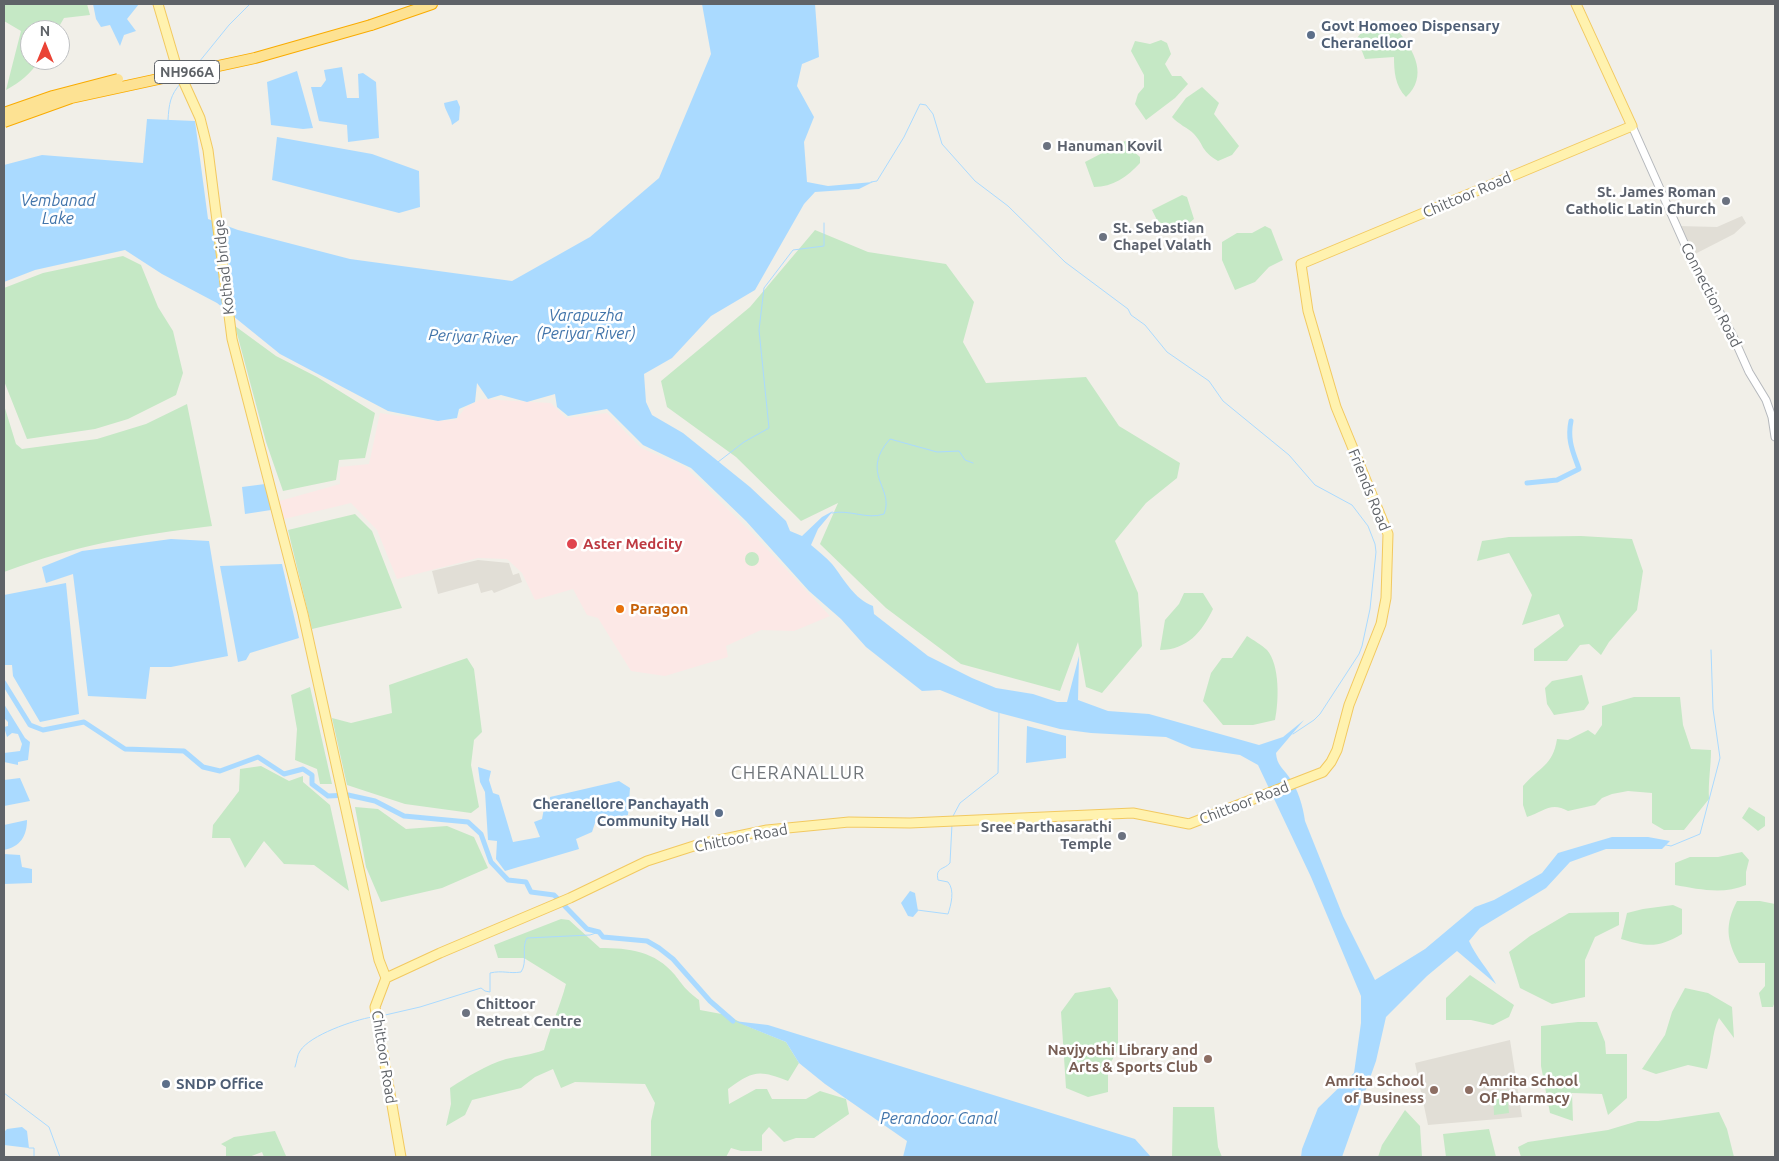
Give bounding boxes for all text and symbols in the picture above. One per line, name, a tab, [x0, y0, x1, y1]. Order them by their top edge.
place label: Govt Homoeo Dispensary Cheranelloor	[1321, 17, 1500, 52]
north arrow	[20, 20, 70, 70]
text: N	[40, 23, 50, 39]
marker: Govt Homoeo Dispensary Cheranelloor	[1305, 29, 1317, 41]
road number: NH966A	[154, 61, 220, 84]
place label: Hanuman Kovil	[1057, 137, 1162, 155]
marker: Hanuman Kovil	[1041, 140, 1053, 152]
street label: Chittoor Road	[1420, 168, 1514, 222]
place label: St. James Roman Catholic Latin Church	[1565, 183, 1716, 218]
water label: Vembanad Lake	[21, 191, 95, 229]
marker: St. James Roman Catholic Latin Church	[1720, 195, 1732, 207]
street label: Kothad bridge	[210, 218, 238, 316]
place label: St. Sebastian Chapel Valath	[1113, 219, 1211, 254]
marker: St. Sebastian Chapel Valath	[1097, 231, 1109, 243]
street label: Connection Road	[1677, 240, 1745, 350]
water label: Varapuzha (Periyar River)	[536, 306, 636, 344]
water label: Periyar River	[428, 325, 518, 349]
street label: Friends Road	[1344, 446, 1394, 534]
place label: Aster Medcity	[583, 535, 682, 553]
marker: Aster Medcity	[565, 537, 579, 551]
place label: Paragon	[630, 600, 688, 618]
marker: Paragon	[614, 603, 626, 615]
district label: CHERANALLUR	[729, 762, 867, 784]
street label: Chittoor Road	[1197, 778, 1291, 828]
place label: Cheranellore Panchayath Community Hall	[533, 795, 709, 830]
marker: Cheranellore Panchayath Community Hall	[713, 807, 725, 819]
place label: Sree Parthasarathi Temple	[981, 818, 1112, 853]
street label: Chittoor Road	[693, 820, 789, 856]
marker: Sree Parthasarathi Temple	[1116, 830, 1128, 842]
place label: Chittoor Retreat Centre	[476, 995, 582, 1030]
marker: Chittoor Retreat Centre	[460, 1007, 472, 1019]
street label: Chittoor Road	[368, 1009, 400, 1105]
place label: Navjyothi Library and Arts & Sports Club	[1047, 1041, 1198, 1076]
marker: Navjyothi Library and Arts & Sports Club	[1202, 1053, 1214, 1065]
place label: Amrita School of Business	[1325, 1072, 1424, 1107]
place label: Amrita School Of Pharmacy	[1479, 1072, 1578, 1107]
place label: SNDP Office	[176, 1075, 264, 1093]
marker: SNDP Office	[160, 1078, 172, 1090]
marker: Amrita School of Business	[1428, 1084, 1440, 1096]
marker: Amrita School Of Pharmacy	[1463, 1084, 1475, 1096]
water label: Perandoor Canal	[880, 1109, 998, 1129]

